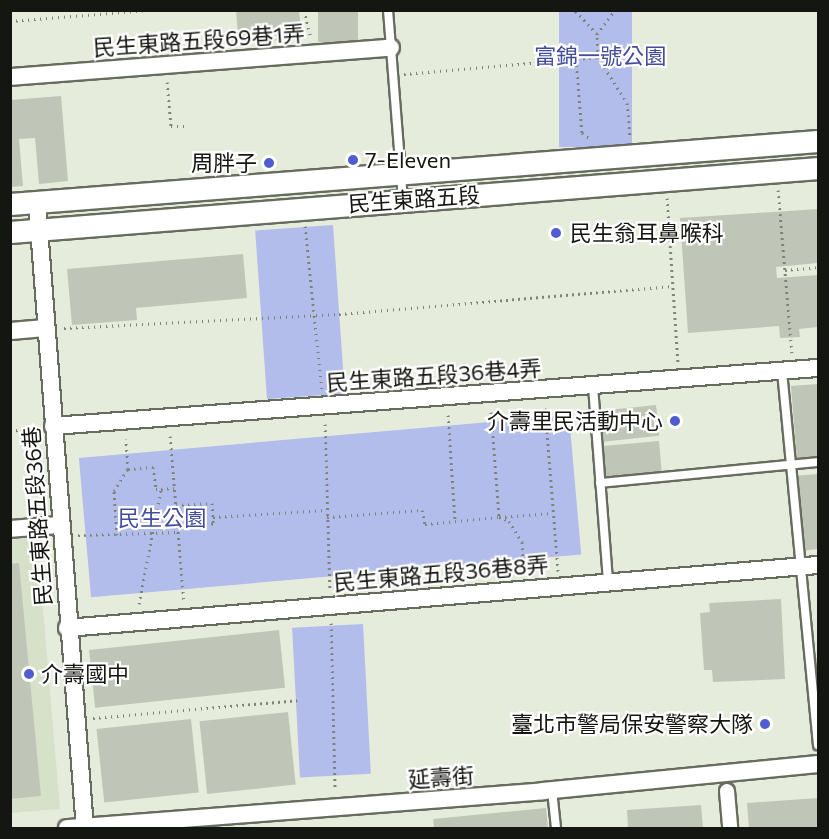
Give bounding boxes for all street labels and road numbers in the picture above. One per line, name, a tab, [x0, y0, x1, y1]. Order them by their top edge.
street label: 民生東路五段69巷1弄	[92, 19, 306, 61]
street label: 民生東路五段	[347, 181, 481, 217]
street label: 民生東路五段36巷4弄	[326, 354, 542, 396]
street label: 民生東路五段36巷	[18, 425, 56, 607]
street label: 民生東路五段36巷8弄	[333, 550, 549, 596]
street label: 延壽街	[407, 762, 475, 792]

